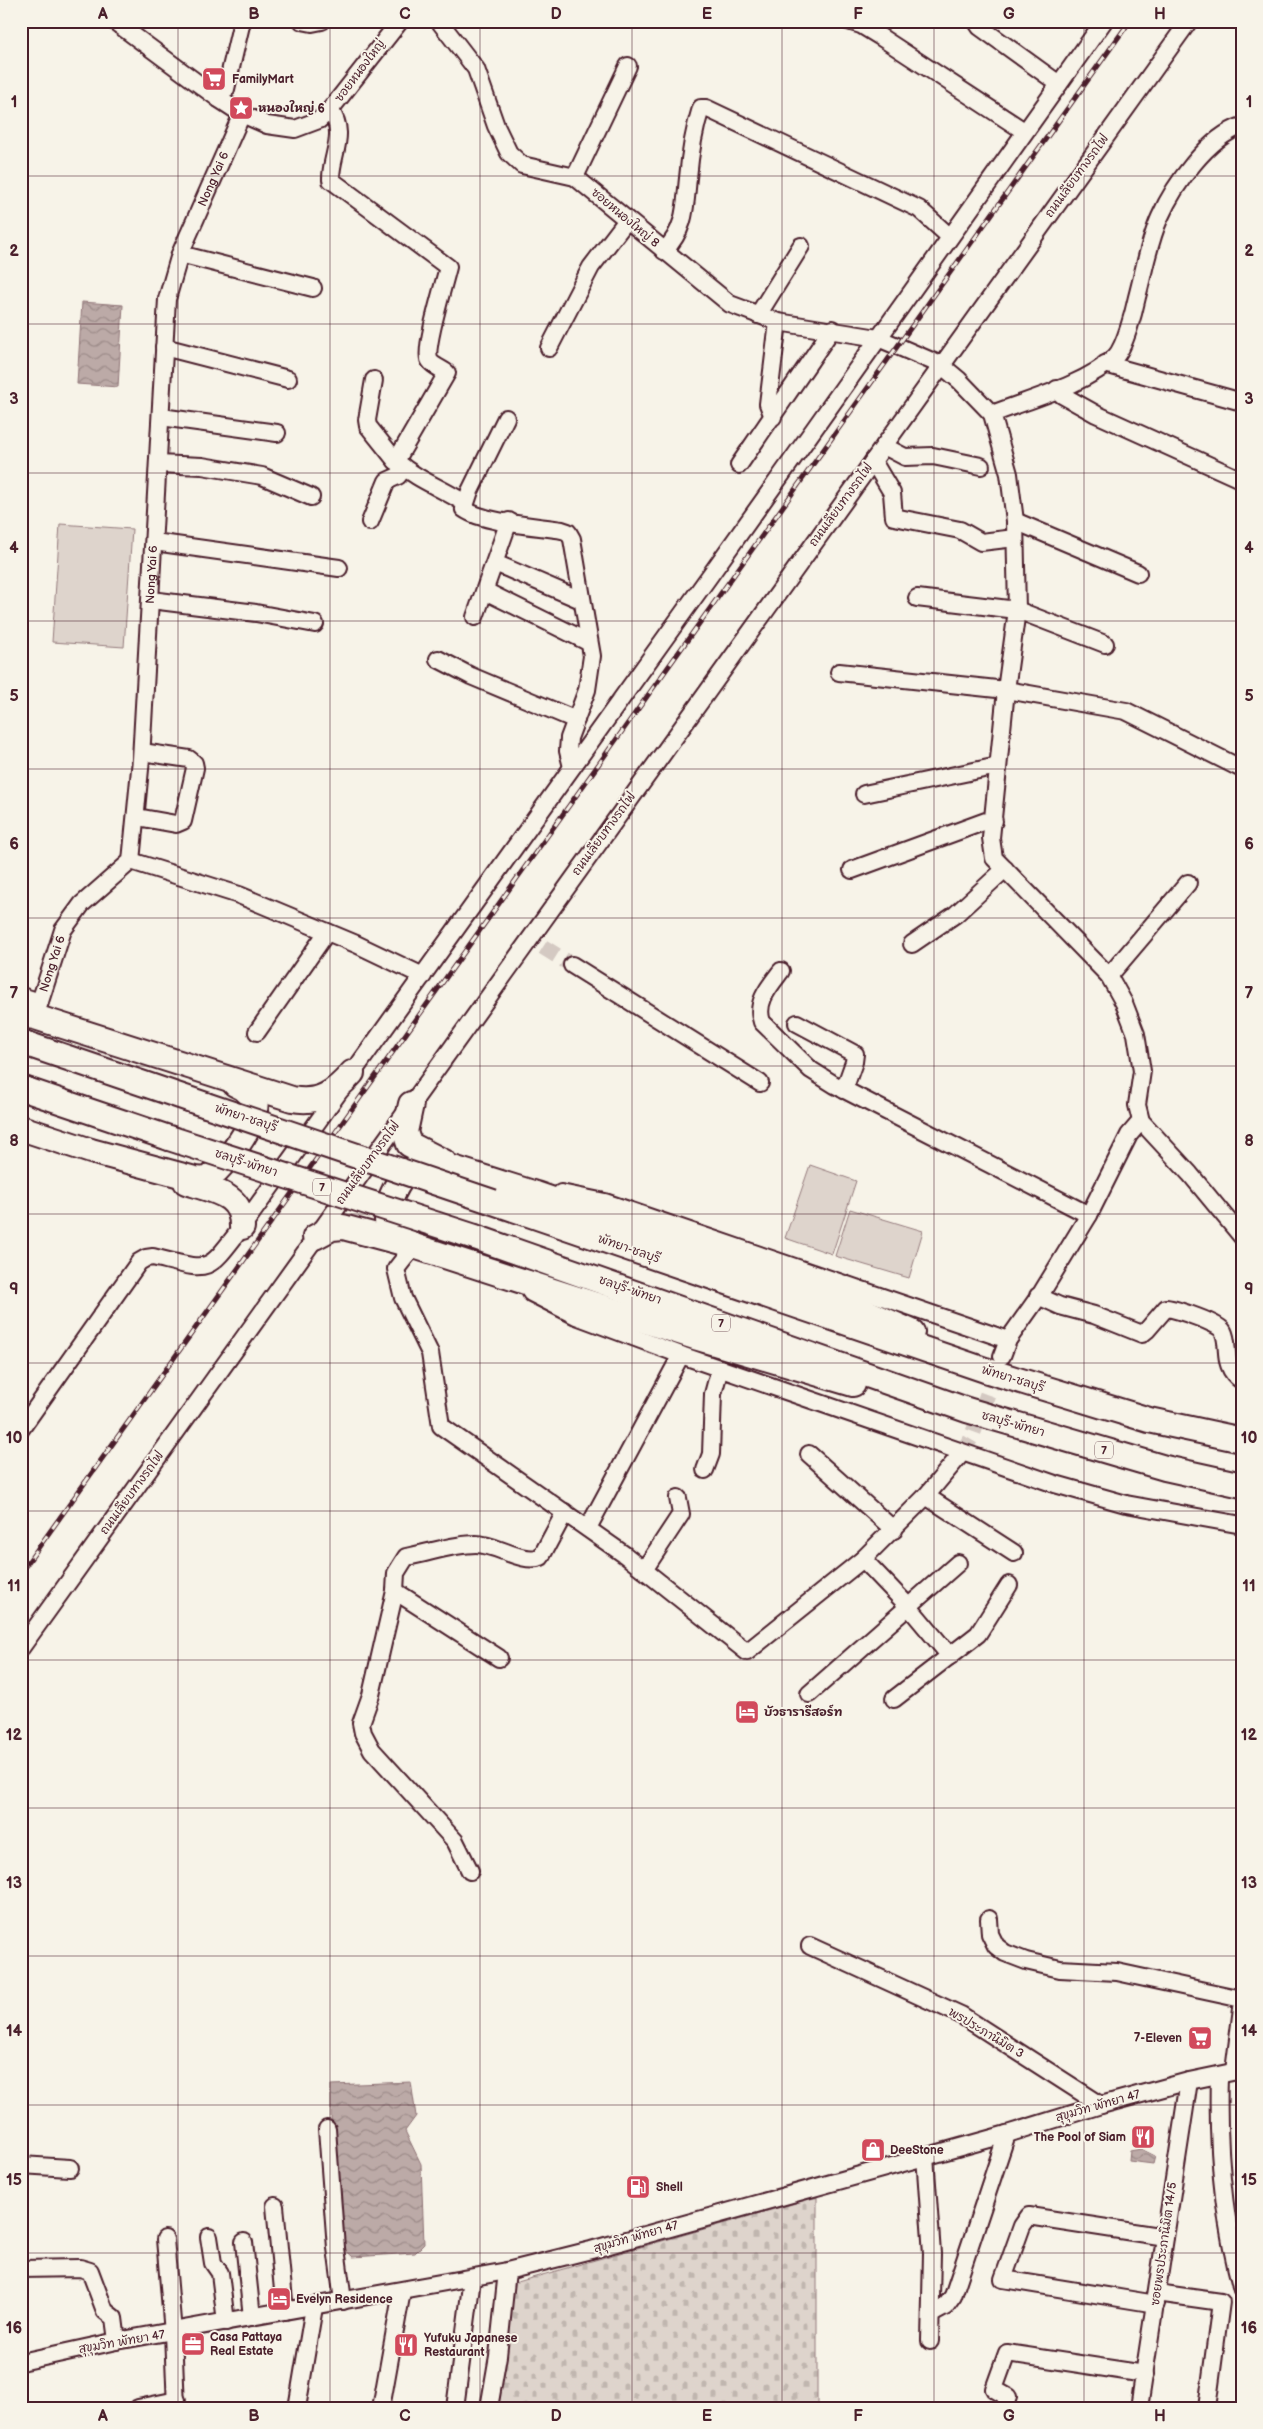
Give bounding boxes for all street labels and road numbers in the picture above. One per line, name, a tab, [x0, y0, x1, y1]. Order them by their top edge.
street label: ซอยหนองใหญ่	[331, 36, 388, 105]
street label: ถนนเลียบทางรถไฟ	[1041, 131, 1112, 220]
street label: Nong Yai 6	[195, 149, 232, 209]
street label: ซอยหนองใหญ่ 8	[588, 184, 663, 251]
street label: ถนนเลียบทางรถไฟ	[805, 460, 876, 549]
street label: Nong Yai 6	[142, 545, 161, 604]
street label: ถนนเลียบทางรถไฟ	[568, 789, 639, 878]
street label: Nong Yai 6	[36, 934, 68, 994]
street label: พัทยา-ชลบุรี	[212, 1101, 280, 1136]
street label: ถนนเลียบทางรถไฟ	[332, 1118, 403, 1207]
street label: ชลบุรี-พัทยา	[212, 1146, 279, 1181]
road number: 7	[313, 1178, 331, 1196]
street label: พัทยา-ชลบุรี	[595, 1231, 663, 1268]
street label: ชลบุรี-พัทยา	[596, 1272, 663, 1309]
road number: 7	[712, 1315, 730, 1332]
street label: พัทยา-ชลบุรี	[979, 1362, 1047, 1397]
street label: ชลบุรี-พัทยา	[979, 1408, 1046, 1441]
road number: 7	[1095, 1442, 1113, 1458]
street label: ถนนเลียบทางรถไฟ	[96, 1448, 167, 1537]
street label: พรประภานิมิต 3	[945, 2005, 1027, 2061]
street label: สุขุมวิท พัทยา 47	[1054, 2087, 1142, 2126]
street label: ซอยพรประภานิมิต 14/5	[1148, 2181, 1180, 2307]
street label: สุขุมวิท พัทยา 47	[592, 2218, 680, 2257]
street label: สุขุมวิท พัทยา 47	[78, 2327, 167, 2358]

